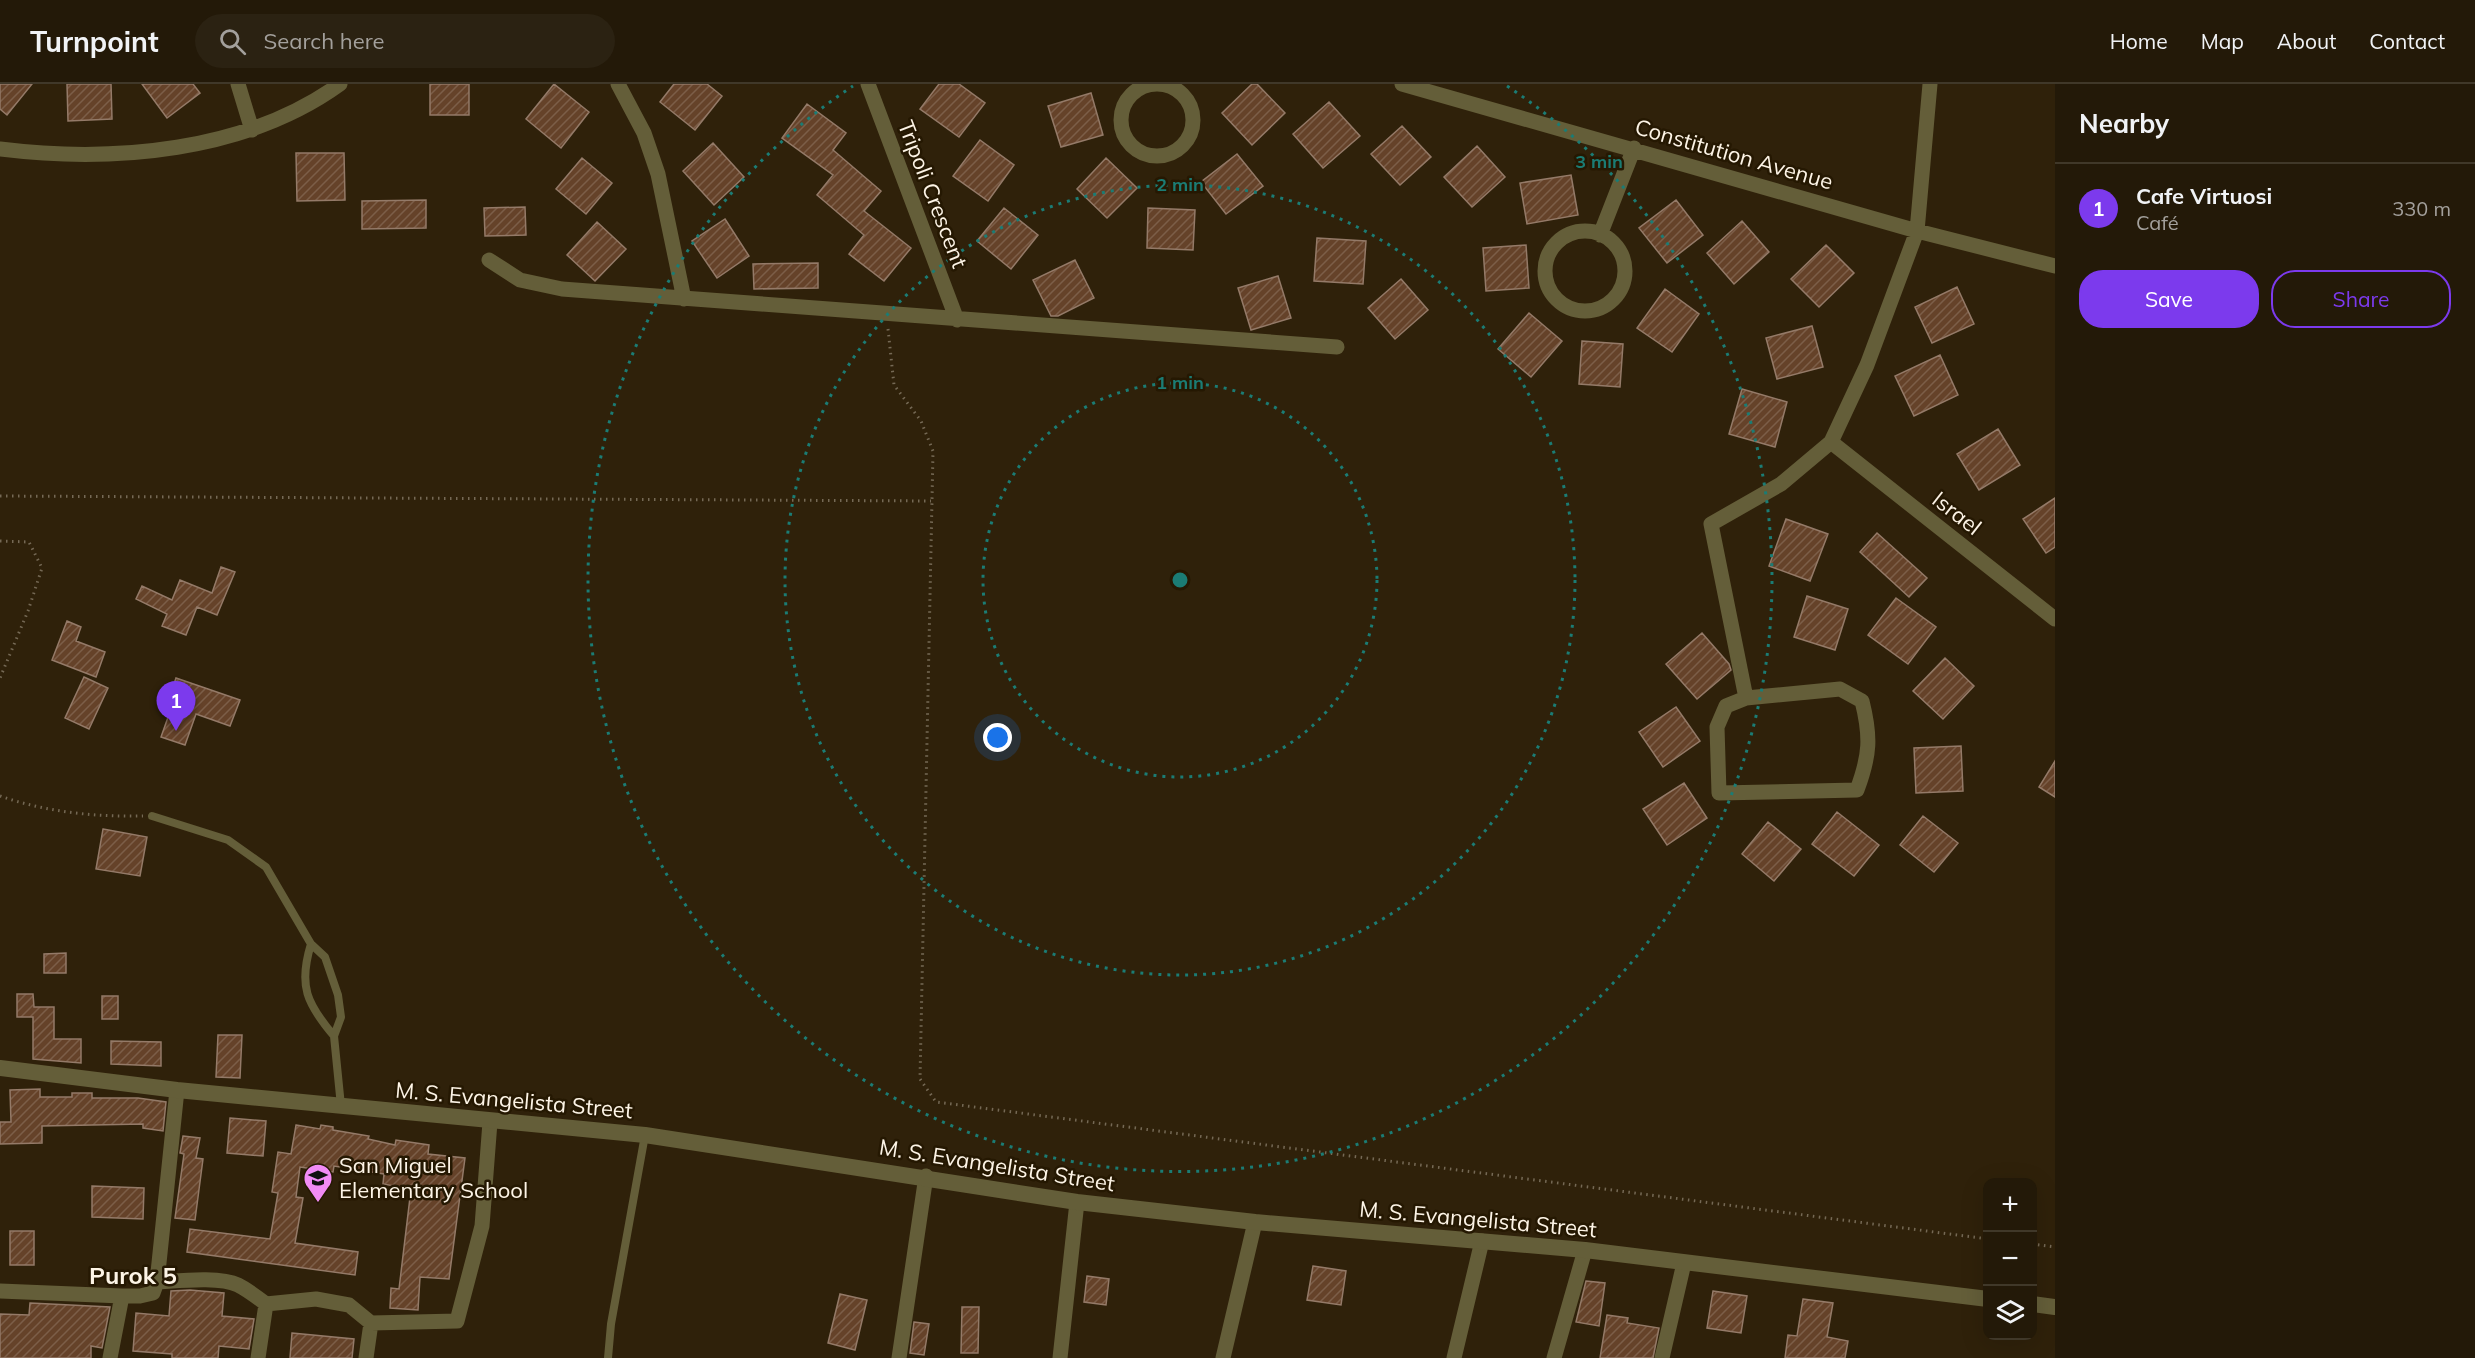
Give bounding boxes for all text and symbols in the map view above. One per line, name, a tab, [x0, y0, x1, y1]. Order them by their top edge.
search box	[195, 14, 615, 68]
text: Turnpoint	[30, 24, 159, 59]
icon: search	[216, 25, 249, 58]
text: Search here	[264, 27, 384, 55]
text: Home	[2110, 28, 2168, 54]
text: Map	[2201, 28, 2244, 54]
text: About	[2277, 28, 2336, 54]
text: Contact	[2369, 28, 2445, 54]
text: Nearby	[2079, 107, 2169, 140]
street label: Constitution Avenue	[1632, 112, 1836, 196]
street label: Tripoli Crescent	[892, 116, 974, 272]
text: 3 min	[1575, 150, 1623, 173]
text: 2 min	[1156, 173, 1204, 196]
text: Cafe Virtuosi	[2136, 182, 2272, 210]
text: 1	[2093, 196, 2105, 221]
text: 330 m	[2392, 196, 2451, 221]
text: Café	[2136, 210, 2179, 235]
button: Save	[2079, 270, 2259, 328]
button: Share	[2271, 270, 2451, 328]
text: 1 min	[1156, 371, 1204, 394]
street label: Israel	[1927, 485, 1987, 541]
centre of rings	[1170, 570, 1190, 590]
pin: 1	[156, 682, 195, 731]
your location	[983, 723, 1012, 752]
street label: M. S. Evangelista Street	[394, 1076, 634, 1124]
street label: M. S. Evangelista Street	[877, 1133, 1117, 1198]
place label: San Miguel Elementary School	[339, 1151, 528, 1204]
school or university icon: San Miguel Elementary School	[302, 1162, 334, 1204]
map controls	[1983, 1178, 2037, 1340]
button: +	[1983, 1178, 2037, 1232]
street label: M. S. Evangelista Street	[1358, 1195, 1598, 1243]
button: −	[1983, 1232, 2037, 1286]
district label: Purok 5	[89, 1260, 177, 1290]
button: layers	[1983, 1286, 2037, 1340]

